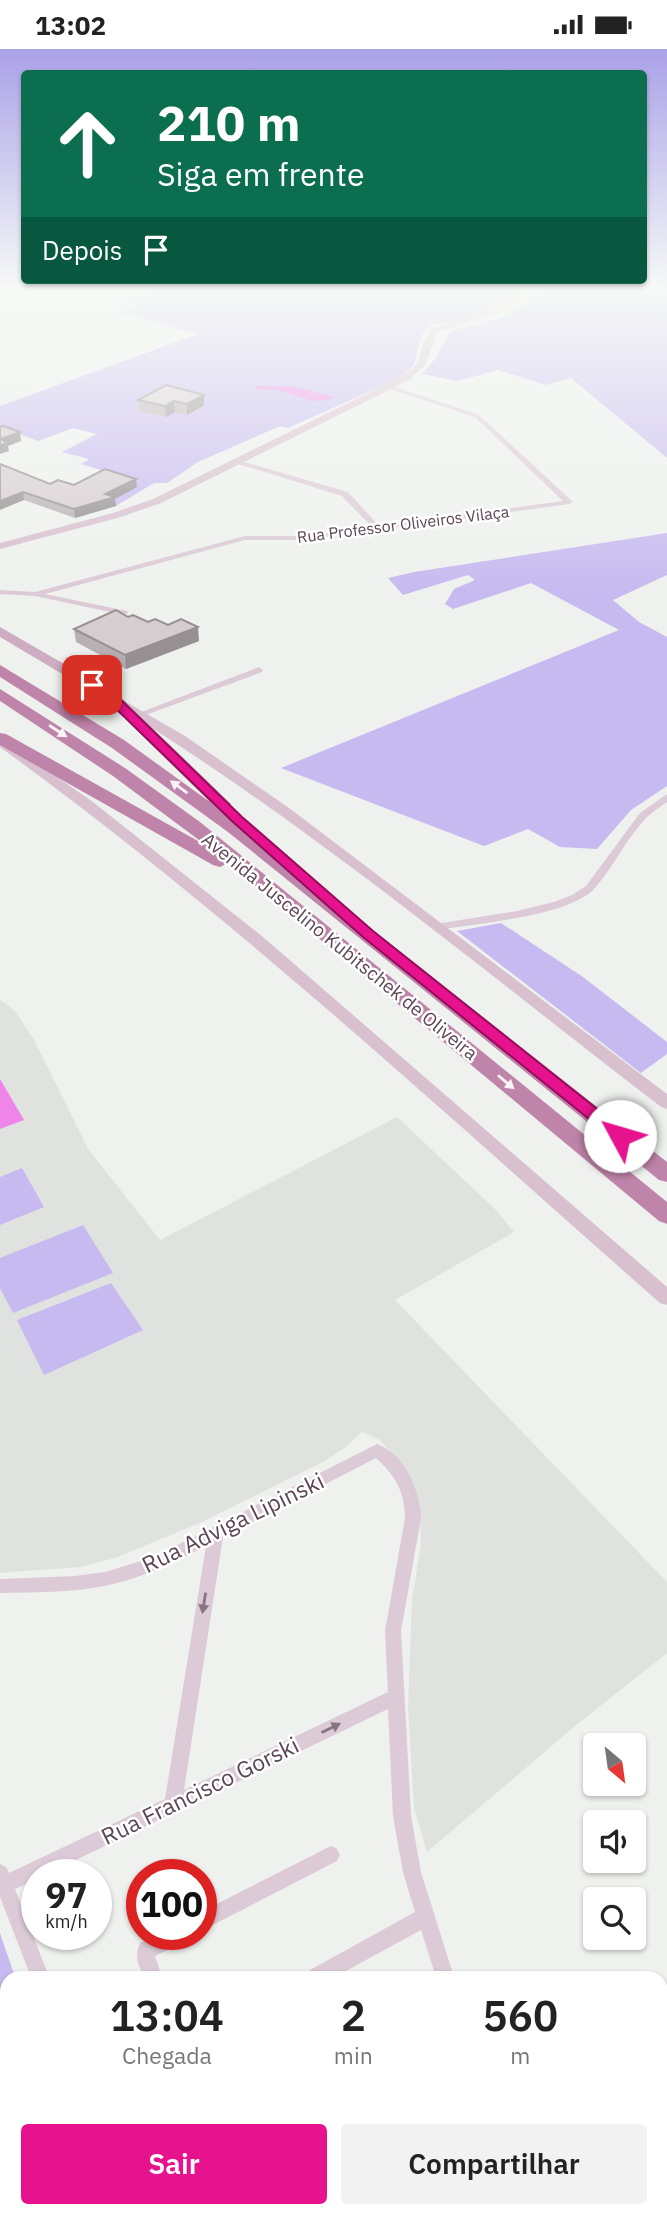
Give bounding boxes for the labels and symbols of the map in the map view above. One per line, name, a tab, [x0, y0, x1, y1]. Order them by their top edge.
street label: Rua Professor Oliveiros Vilaça	[296, 501, 511, 547]
pin	[62, 655, 122, 715]
one-way arrow	[48, 724, 67, 737]
one-way arrow	[170, 781, 188, 795]
street label: Avenida Juscelino Kubitschek de Oliveira	[197, 827, 483, 1065]
one-way arrow	[497, 1075, 515, 1090]
position arrow	[583, 1099, 657, 1173]
street label: Rua Adviga Lipinski	[137, 1465, 329, 1579]
one-way arrow	[199, 1592, 210, 1614]
one-way arrow	[321, 1722, 341, 1733]
street label: Rua Francisco Gorski	[96, 1729, 303, 1851]
north arrow	[583, 1733, 646, 1795]
speed limit sign: 100	[126, 1859, 217, 1950]

